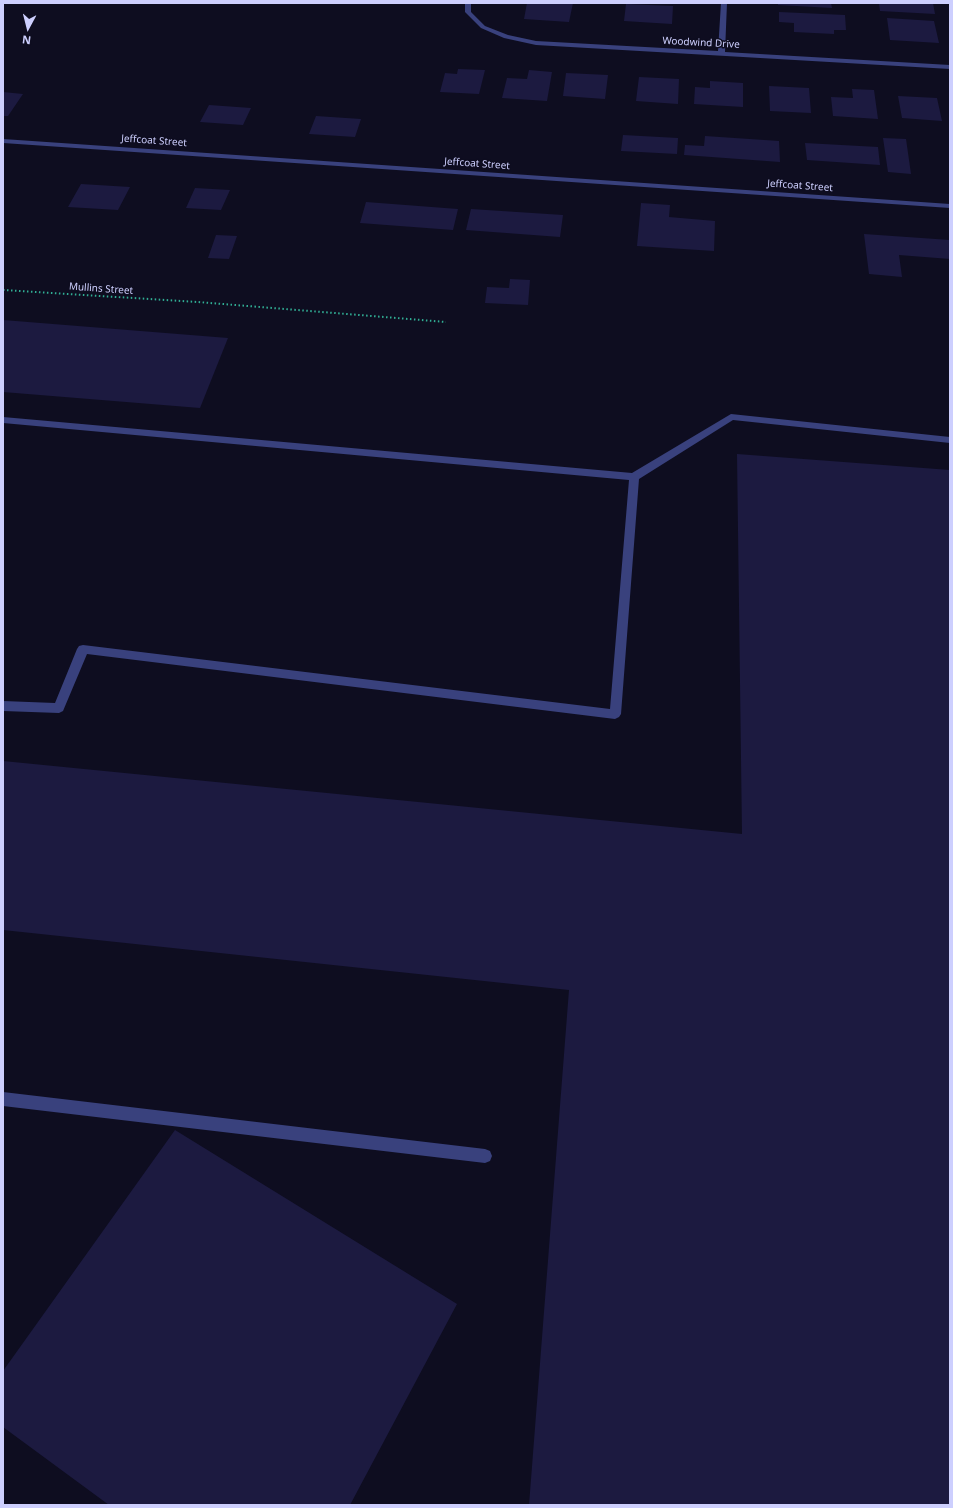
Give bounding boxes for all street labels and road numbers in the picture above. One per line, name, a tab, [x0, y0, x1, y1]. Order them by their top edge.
street label: Woodwind Drive	[662, 35, 740, 51]
street label: Jeffcoat Street	[121, 133, 187, 149]
street label: Jeffcoat Street	[444, 156, 510, 172]
street label: Jeffcoat Street	[767, 178, 833, 194]
street label: Mullins Street	[68, 281, 134, 297]

